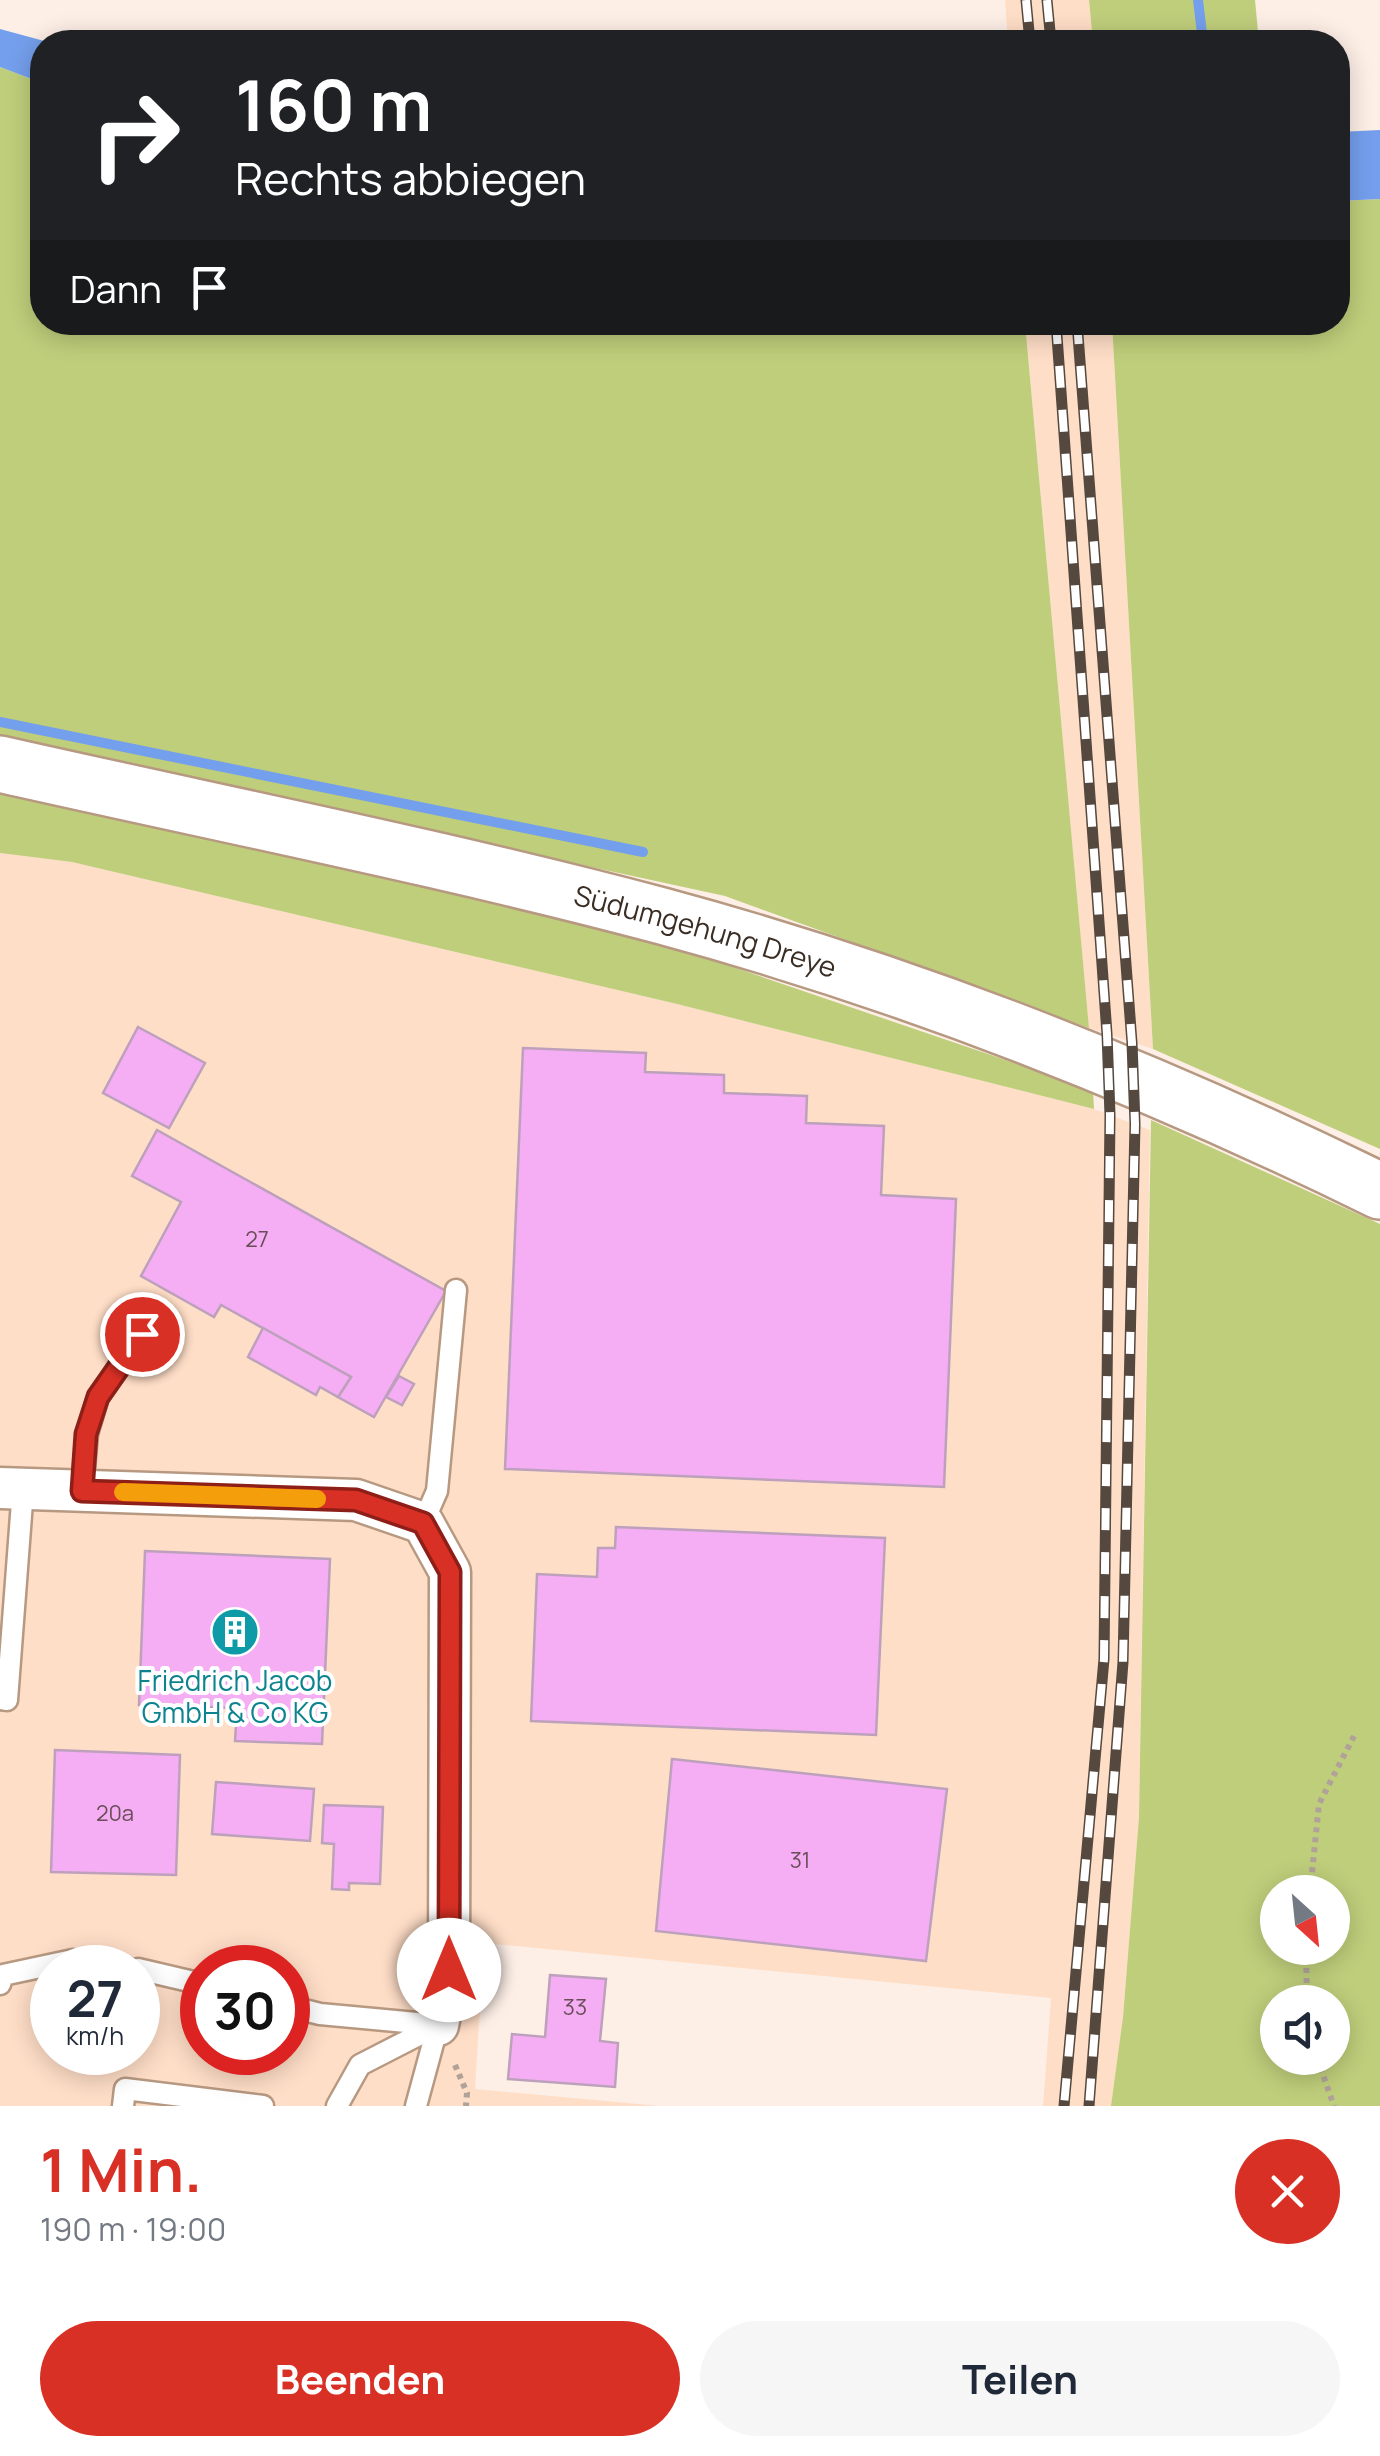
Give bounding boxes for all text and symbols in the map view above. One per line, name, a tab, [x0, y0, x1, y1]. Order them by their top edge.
text: 160 m	[235, 56, 432, 152]
icon: right	[70, 70, 200, 200]
text: Rechts abbiegen	[235, 147, 586, 209]
icon: arrive	[182, 260, 237, 315]
text: Dann	[70, 262, 162, 314]
street label: Südumgehung Dreye	[570, 875, 842, 986]
house number: 27	[245, 1224, 269, 1254]
pin	[100, 1292, 185, 1377]
icon: arrive	[115, 1307, 170, 1362]
building icon: Friedrich Jacob GmbH & Co KG	[209, 1606, 261, 1658]
place label: Friedrich Jacob GmbH & Co KG	[138, 1661, 332, 1731]
house number: 20a	[96, 1798, 134, 1828]
house number: 31	[790, 1845, 810, 1875]
north arrow	[1260, 1875, 1350, 1965]
map controls	[1260, 1875, 1350, 2075]
position arrow	[397, 1918, 501, 2022]
speed limit sign: 30	[180, 1945, 310, 2075]
text: 27	[67, 1964, 123, 2032]
button: sound	[1260, 1985, 1350, 2075]
house number: 33	[563, 1992, 587, 2022]
text: km/h	[66, 2018, 124, 2053]
text: 1 Min.	[40, 2128, 202, 2210]
button: close	[1235, 2139, 1340, 2244]
text: 190 m · 19:00	[40, 2207, 226, 2251]
button: Beenden	[40, 2321, 680, 2436]
button: Teilen	[700, 2321, 1340, 2436]

